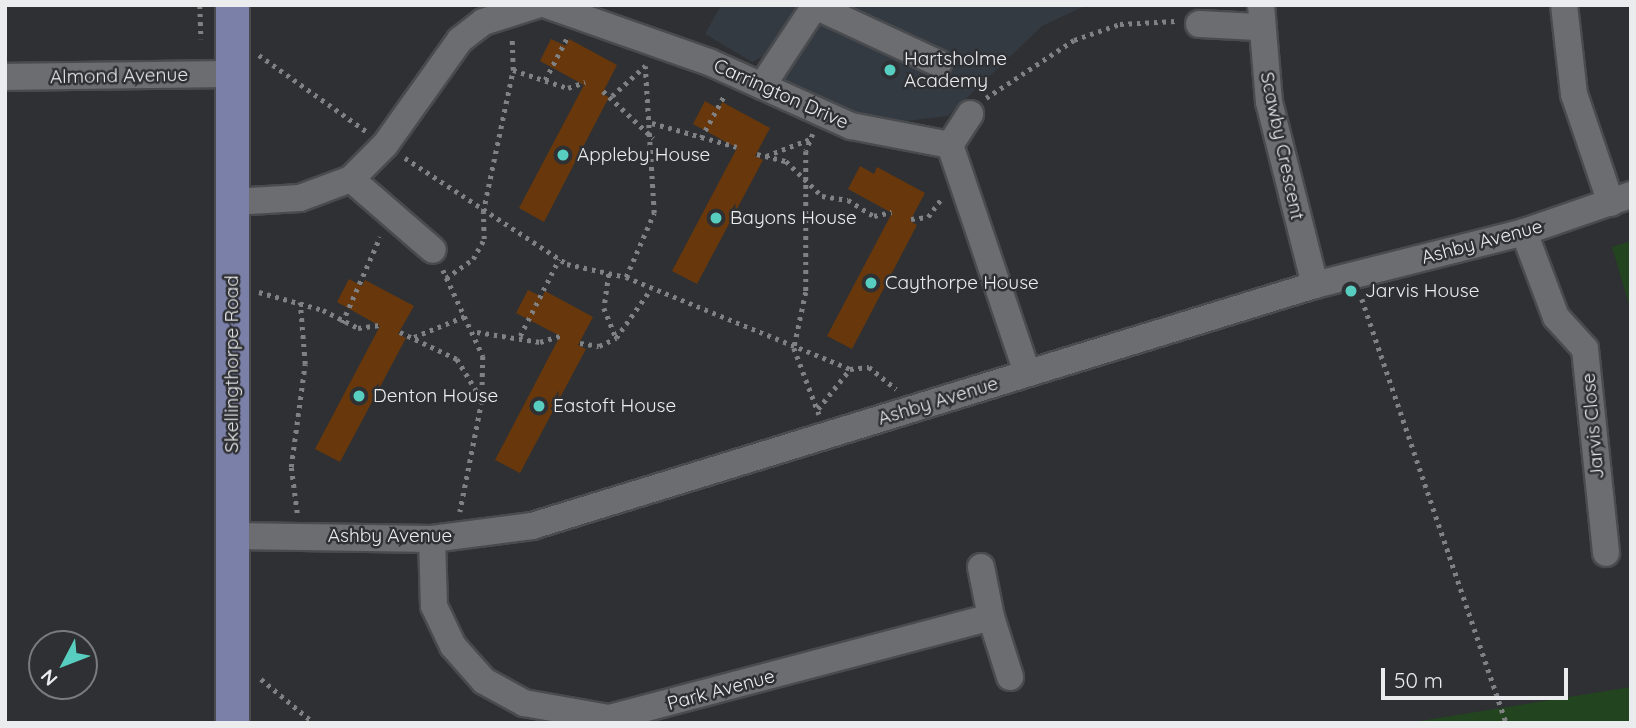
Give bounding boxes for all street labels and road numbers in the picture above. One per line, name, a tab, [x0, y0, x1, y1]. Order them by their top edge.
street label: Carrington Drive	[710, 54, 852, 134]
street label: Almond Avenue	[50, 63, 188, 89]
street label: Scawby Crescent	[1255, 70, 1309, 222]
street label: Ashby Avenue	[1419, 215, 1545, 269]
street label: Skellingthorpe Road	[221, 275, 243, 453]
street label: Ashby Avenue	[875, 372, 1001, 430]
street label: Jarvis Close	[1577, 372, 1609, 480]
street label: Ashby Avenue	[328, 525, 452, 547]
street label: Park Avenue	[665, 665, 777, 715]

